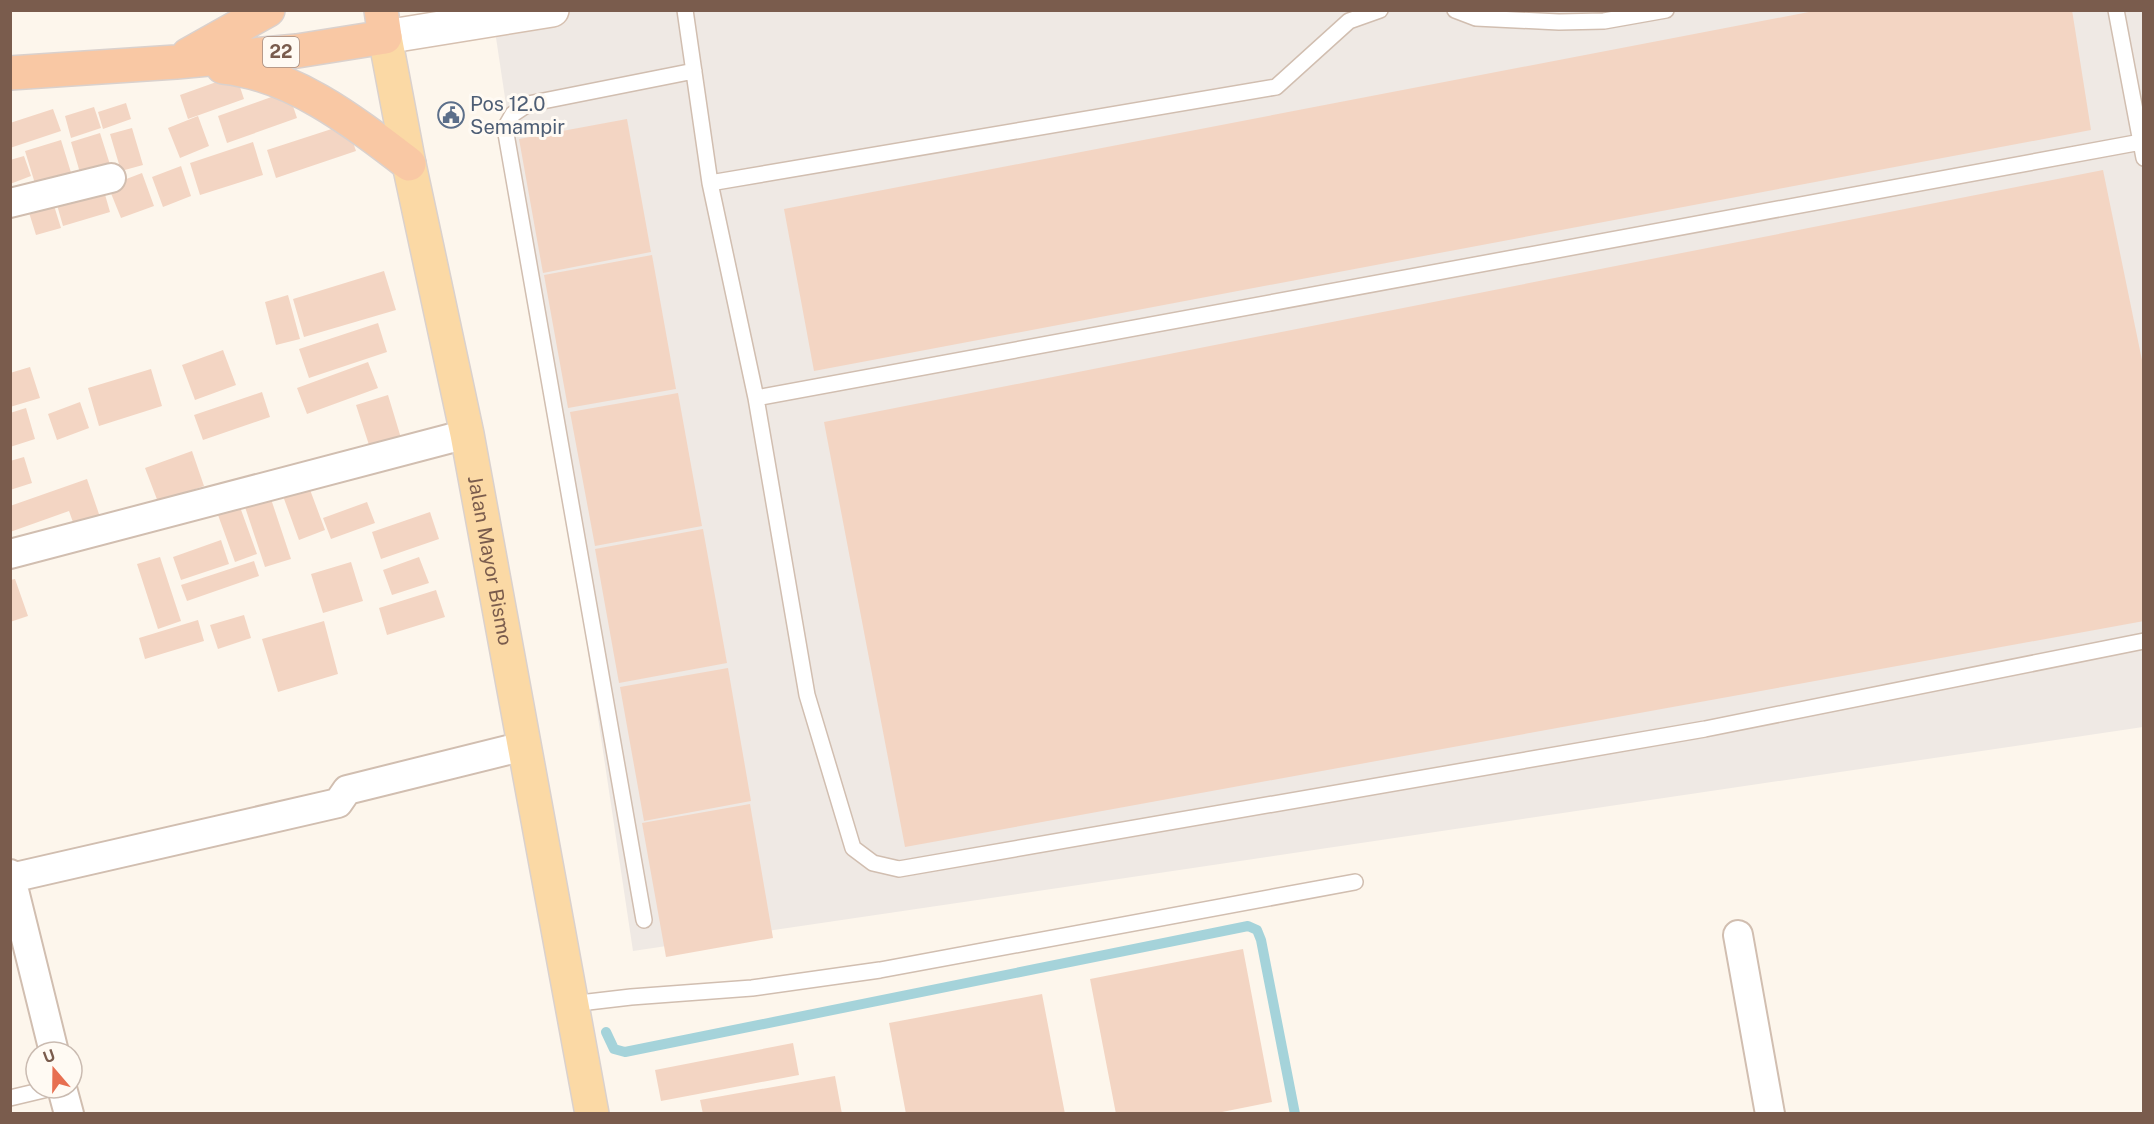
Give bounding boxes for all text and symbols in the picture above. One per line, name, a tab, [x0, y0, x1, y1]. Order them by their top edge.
road number: 22	[263, 37, 299, 67]
place label: Pos 12.0 Semampir	[470, 92, 565, 139]
public building icon: Pos 12.0 Semampir	[436, 100, 466, 130]
street label: Jalan Mayor Bismo	[463, 474, 518, 647]
north arrow	[24, 1040, 84, 1100]
text: U	[40, 1045, 58, 1067]

